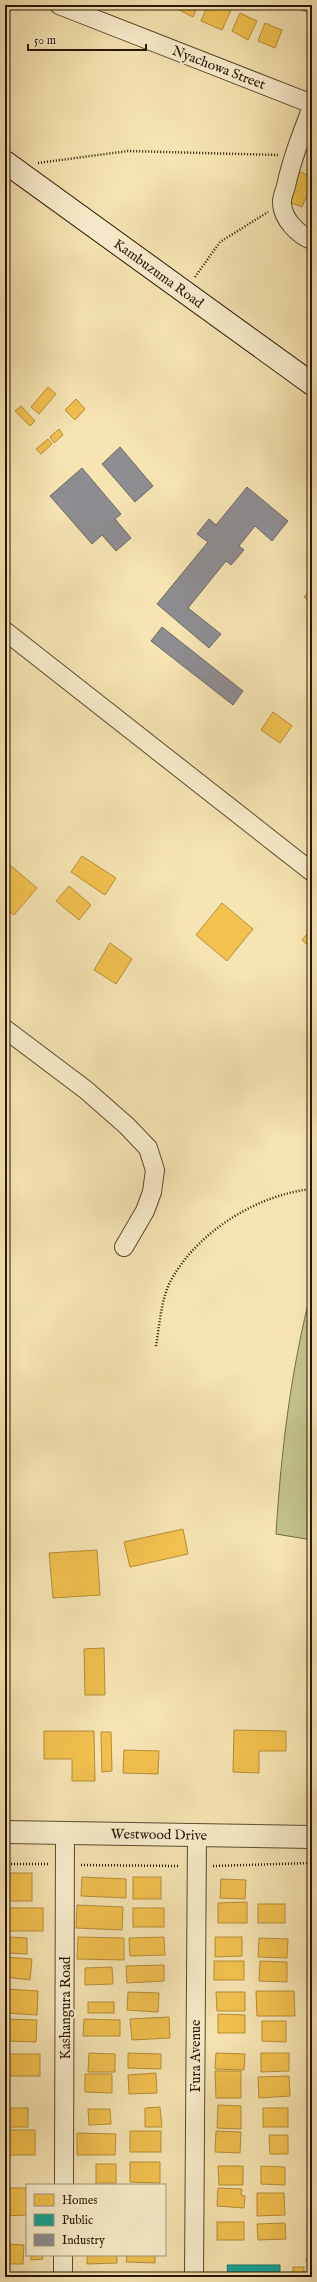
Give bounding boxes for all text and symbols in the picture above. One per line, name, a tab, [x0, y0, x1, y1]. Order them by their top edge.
scale bar	[28, 26, 146, 52]
text: 50 m	[34, 33, 56, 48]
street label: Nyachowa Street	[169, 42, 268, 94]
street label: Kambuzuma Road	[110, 235, 207, 313]
street label: Westwood Drive	[111, 1825, 208, 1845]
street label: Kashangura Road	[57, 1956, 75, 2059]
street label: Fura Avenue	[187, 2019, 205, 2093]
legend	[26, 2184, 166, 2256]
text: Homes	[62, 2193, 98, 2208]
text: Public	[62, 2213, 93, 2228]
text: Industry	[62, 2233, 105, 2248]

